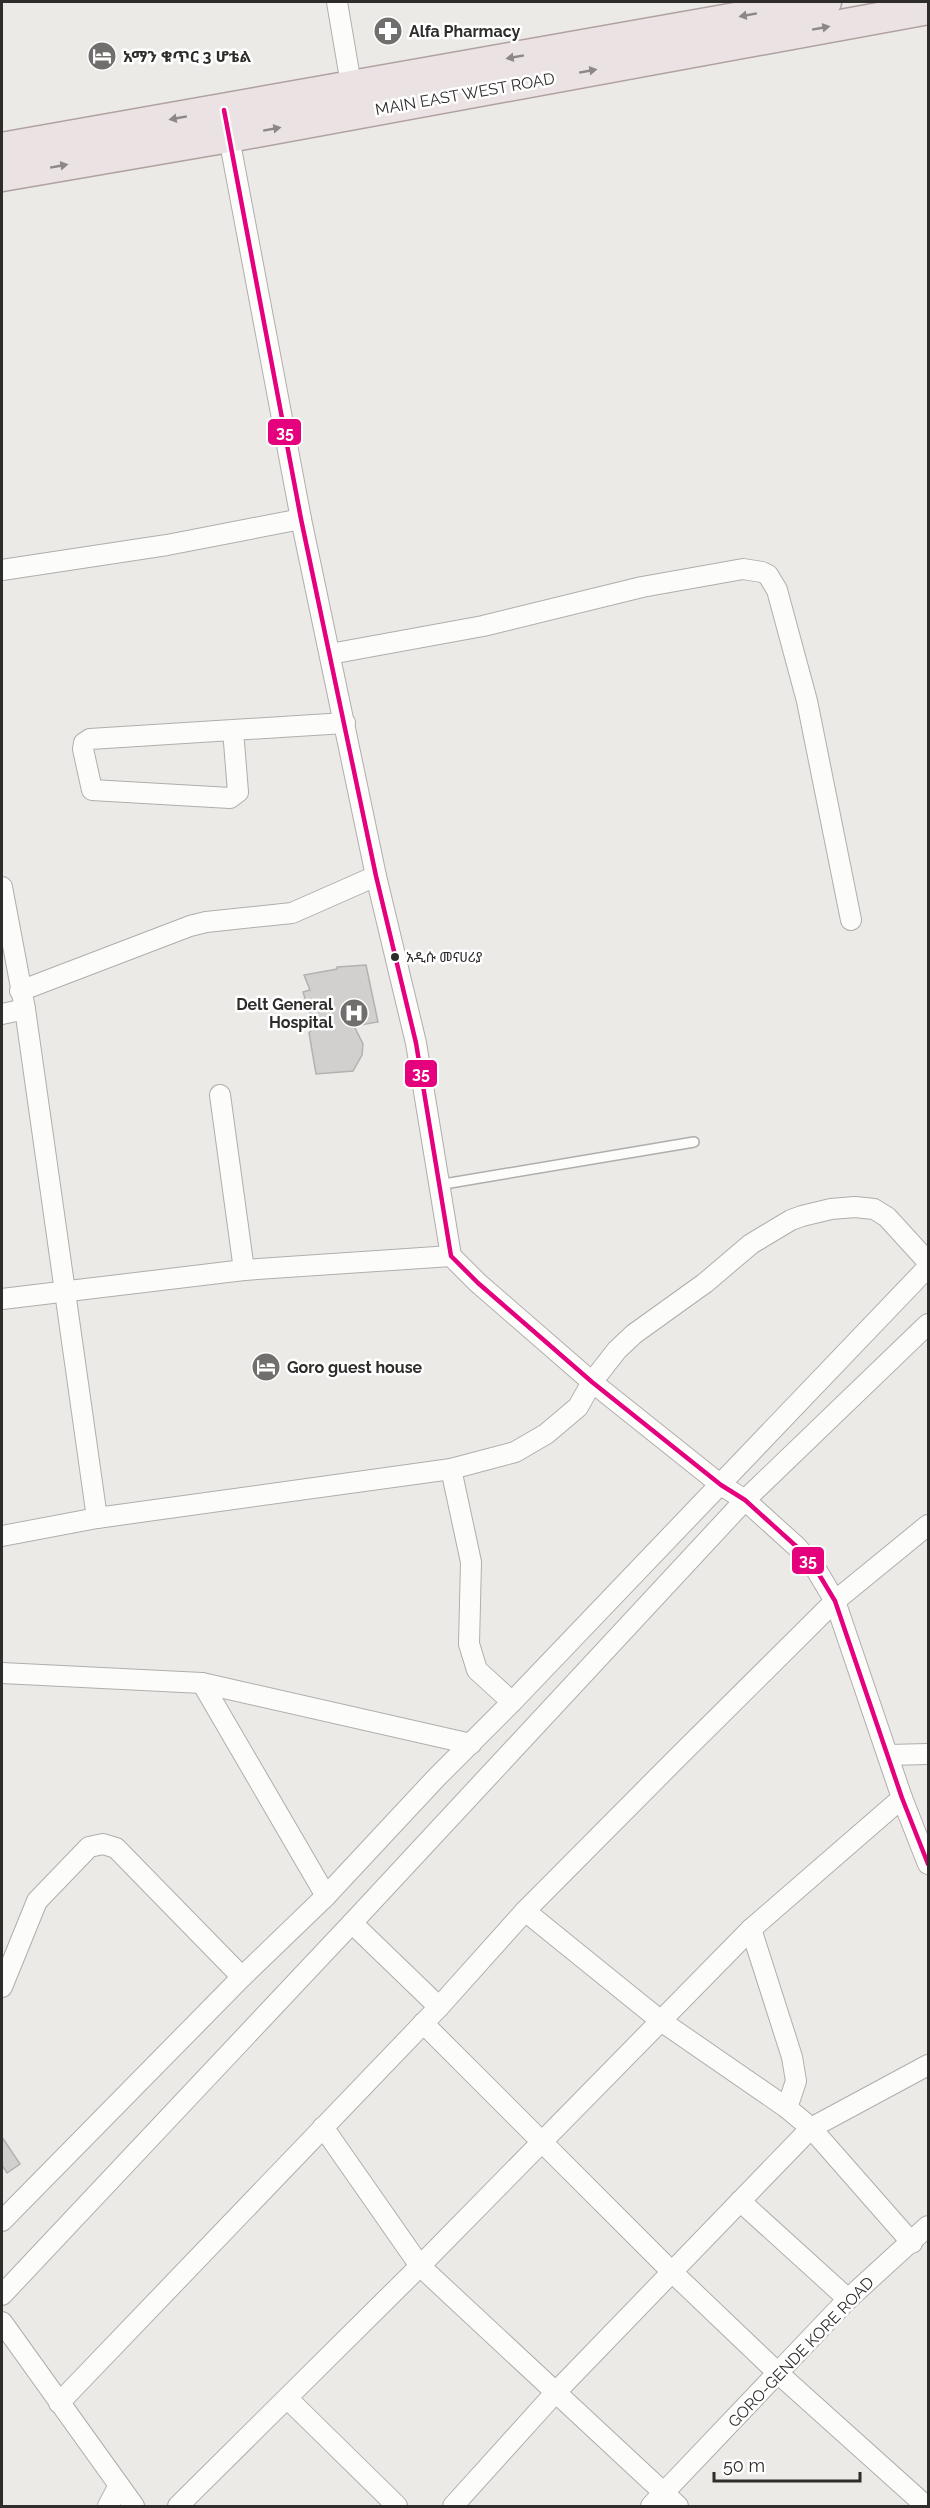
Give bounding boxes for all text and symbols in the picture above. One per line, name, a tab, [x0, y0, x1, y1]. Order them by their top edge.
one-way arrow	[738, 11, 757, 20]
pharmacy icon: Alfa Pharmacy	[372, 15, 404, 47]
place label: Alfa Pharmacy	[409, 22, 521, 41]
one-way arrow	[811, 23, 830, 32]
hotel icon: አማን ቁጥር 3 ሆቴል	[86, 40, 118, 72]
place label: አማን ቁጥር 3 ሆቴል	[123, 47, 252, 66]
one-way arrow	[505, 53, 524, 62]
one-way arrow	[578, 66, 597, 75]
street label: MAIN EAST WEST ROAD	[374, 69, 556, 119]
one-way arrow	[168, 113, 187, 122]
one-way arrow	[263, 124, 282, 133]
one-way arrow	[50, 161, 69, 170]
line badge: 35	[267, 418, 302, 446]
text: 35	[276, 423, 294, 442]
place label: አዲሱ መናሀሪያ	[406, 949, 483, 965]
marker: አዲሱ መናሀሪያ	[389, 951, 401, 963]
place label: Delt General Hospital	[236, 995, 334, 1032]
hospital icon: Delt General Hospital	[338, 997, 370, 1029]
line badge: 35	[404, 1059, 438, 1088]
text: 35	[412, 1064, 430, 1083]
hotel icon: Goro guest house	[250, 1351, 282, 1383]
place label: Goro guest house	[287, 1358, 423, 1377]
line badge: 35	[791, 1546, 825, 1575]
text: 35	[799, 1551, 817, 1570]
street label: GORO-GENDE KORE ROAD	[724, 2273, 878, 2431]
scale bar	[714, 2445, 860, 2483]
text: 50 m	[723, 2455, 765, 2476]

